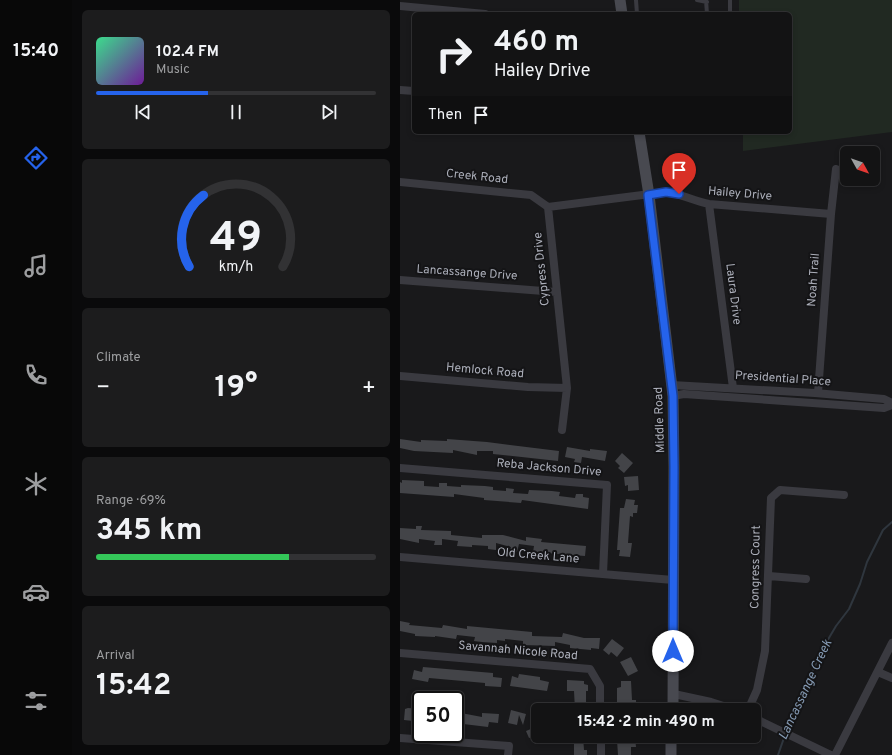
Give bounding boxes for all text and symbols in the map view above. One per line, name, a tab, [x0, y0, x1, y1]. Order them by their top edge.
text: 460 m	[494, 25, 579, 61]
icon: right	[428, 28, 480, 80]
text: 15:40	[13, 40, 59, 63]
text: 102.4 FM	[156, 43, 219, 62]
text: Hailey Drive	[494, 60, 591, 83]
text: Music	[156, 62, 190, 78]
icon: previous	[132, 101, 154, 123]
icon: pause	[225, 101, 247, 123]
icon: next	[318, 101, 340, 123]
icon: arrive	[470, 104, 492, 126]
text: Then	[428, 106, 462, 125]
icon: directions	[22, 144, 50, 172]
north arrow	[840, 146, 880, 186]
map controls	[840, 146, 880, 186]
pin	[662, 153, 696, 194]
icon: arrive	[668, 159, 690, 181]
street label: Creek Road	[445, 166, 509, 188]
street label: Hailey Drive	[707, 183, 773, 205]
text: 49	[210, 212, 262, 265]
street label: Cypress Drive	[530, 231, 554, 307]
icon: music	[22, 252, 50, 280]
street label: Noah Trail	[804, 253, 824, 307]
text: km/h	[219, 257, 253, 275]
street label: Lancassange Drive	[416, 261, 518, 285]
street label: Laura Drive	[721, 262, 745, 326]
text: Climate	[96, 350, 141, 366]
street label: Hemlock Road	[445, 360, 525, 382]
icon: phone	[22, 361, 50, 389]
street label: Presidential Place	[734, 368, 832, 390]
text: 19°	[215, 370, 257, 407]
text: −	[96, 375, 110, 402]
text: +	[362, 375, 376, 402]
street label: Middle Road	[651, 387, 669, 453]
street label: Reba Jackson Drive	[496, 455, 602, 481]
icon: climate	[22, 470, 50, 498]
text: Range · 69%	[96, 493, 166, 509]
text: 345 km	[96, 513, 202, 550]
street label: Congress Court	[747, 525, 765, 609]
street label: Old Creek Lane	[496, 544, 580, 568]
icon: car	[22, 578, 50, 606]
position arrow	[652, 630, 694, 672]
water label: Lancassange Creek	[776, 637, 836, 743]
street label: Savannah Nicole Road	[458, 638, 578, 664]
text: Arrival	[96, 648, 135, 664]
text: 15:42	[96, 668, 171, 705]
icon: filters	[22, 687, 50, 715]
speed limit sign: 50	[412, 691, 464, 743]
text: 15:42 · 2 min · 490 m	[577, 713, 715, 732]

